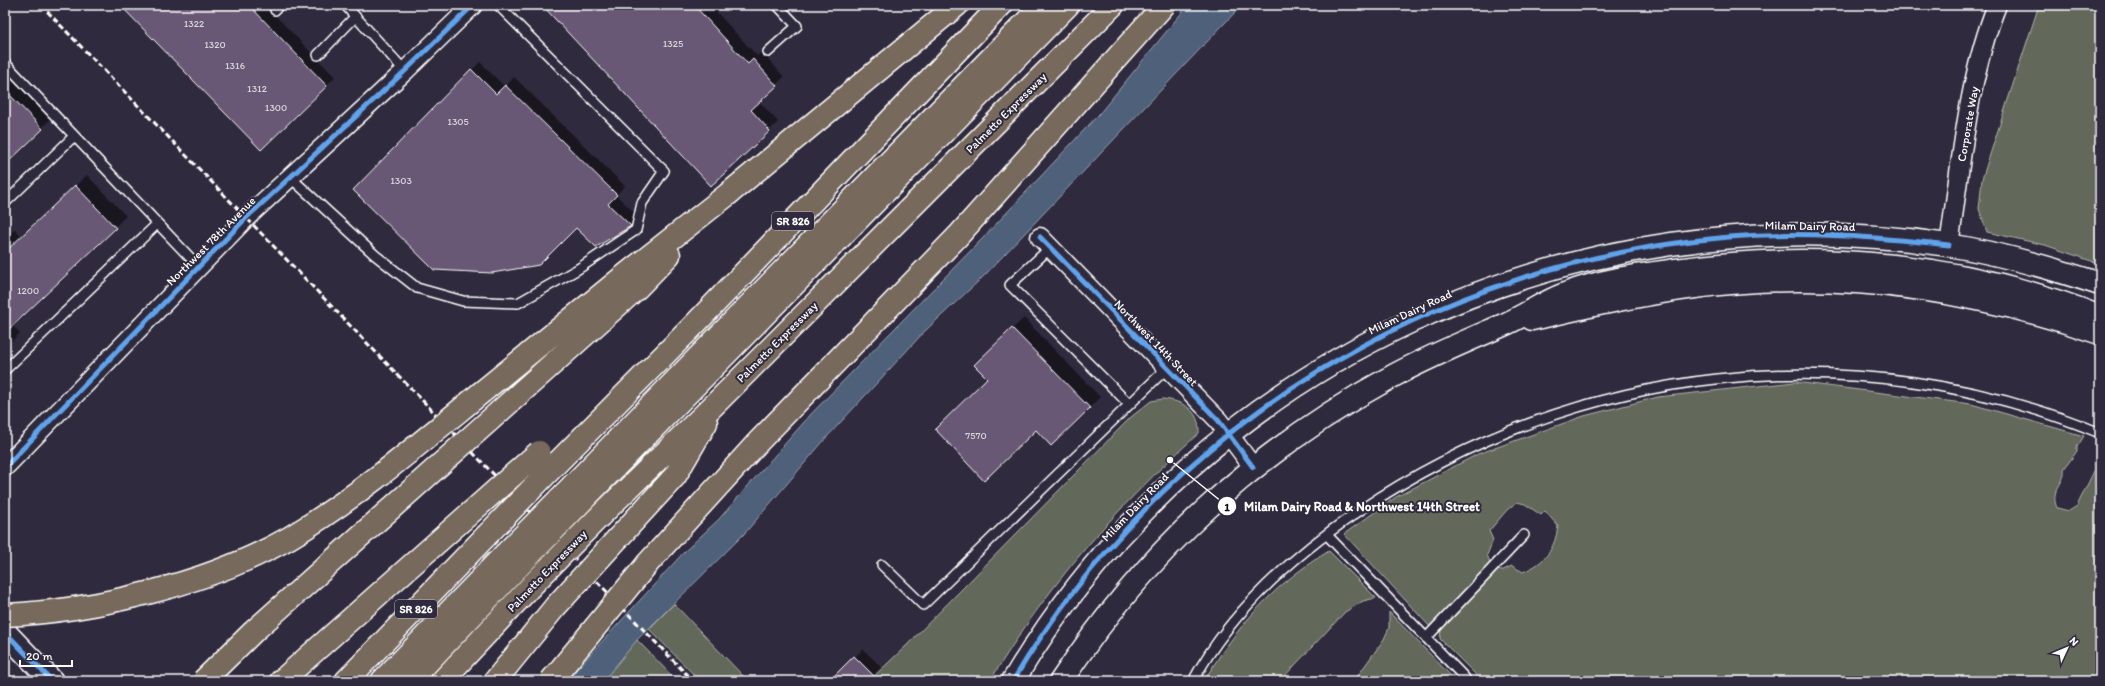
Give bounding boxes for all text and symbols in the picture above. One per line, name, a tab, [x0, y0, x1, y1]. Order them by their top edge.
house number: 1322	[184, 17, 205, 30]
house number: 1325	[663, 37, 683, 50]
house number: 1320	[204, 38, 226, 51]
house number: 1316	[225, 59, 245, 72]
street label: Palmetto Expressway	[963, 69, 1050, 156]
house number: 1312	[247, 82, 268, 95]
street label: Corporate Way	[1954, 85, 1982, 163]
house number: 1300	[265, 101, 287, 114]
house number: 1305	[447, 115, 469, 128]
house number: 1303	[390, 174, 412, 187]
street label: Northwest 78th Avenue	[164, 193, 259, 288]
road number: SR 826	[772, 212, 814, 230]
street label: Milam Dairy Road	[1765, 218, 1856, 234]
house number: 1200	[17, 284, 39, 297]
street label: Milam Dairy Road	[1366, 286, 1454, 337]
street label: Northwest 14th Street	[1111, 297, 1201, 389]
street label: Palmetto Expressway	[734, 298, 821, 385]
house number: 7570	[965, 429, 987, 442]
street label: Milam Dairy Road	[1099, 469, 1172, 544]
callout: Milam Dairy Road & Northwest 14th Street	[1217, 494, 1488, 519]
text: Milam Dairy Road & Northwest 14th Street	[1244, 499, 1480, 515]
text: 1	[1224, 500, 1230, 514]
street label: Palmetto Expressway	[504, 527, 590, 615]
road number: SR 826	[395, 600, 437, 618]
north arrow	[2047, 628, 2087, 668]
text: N	[2067, 634, 2081, 649]
scale bar	[20, 642, 72, 668]
text: 20 m	[26, 649, 53, 663]

